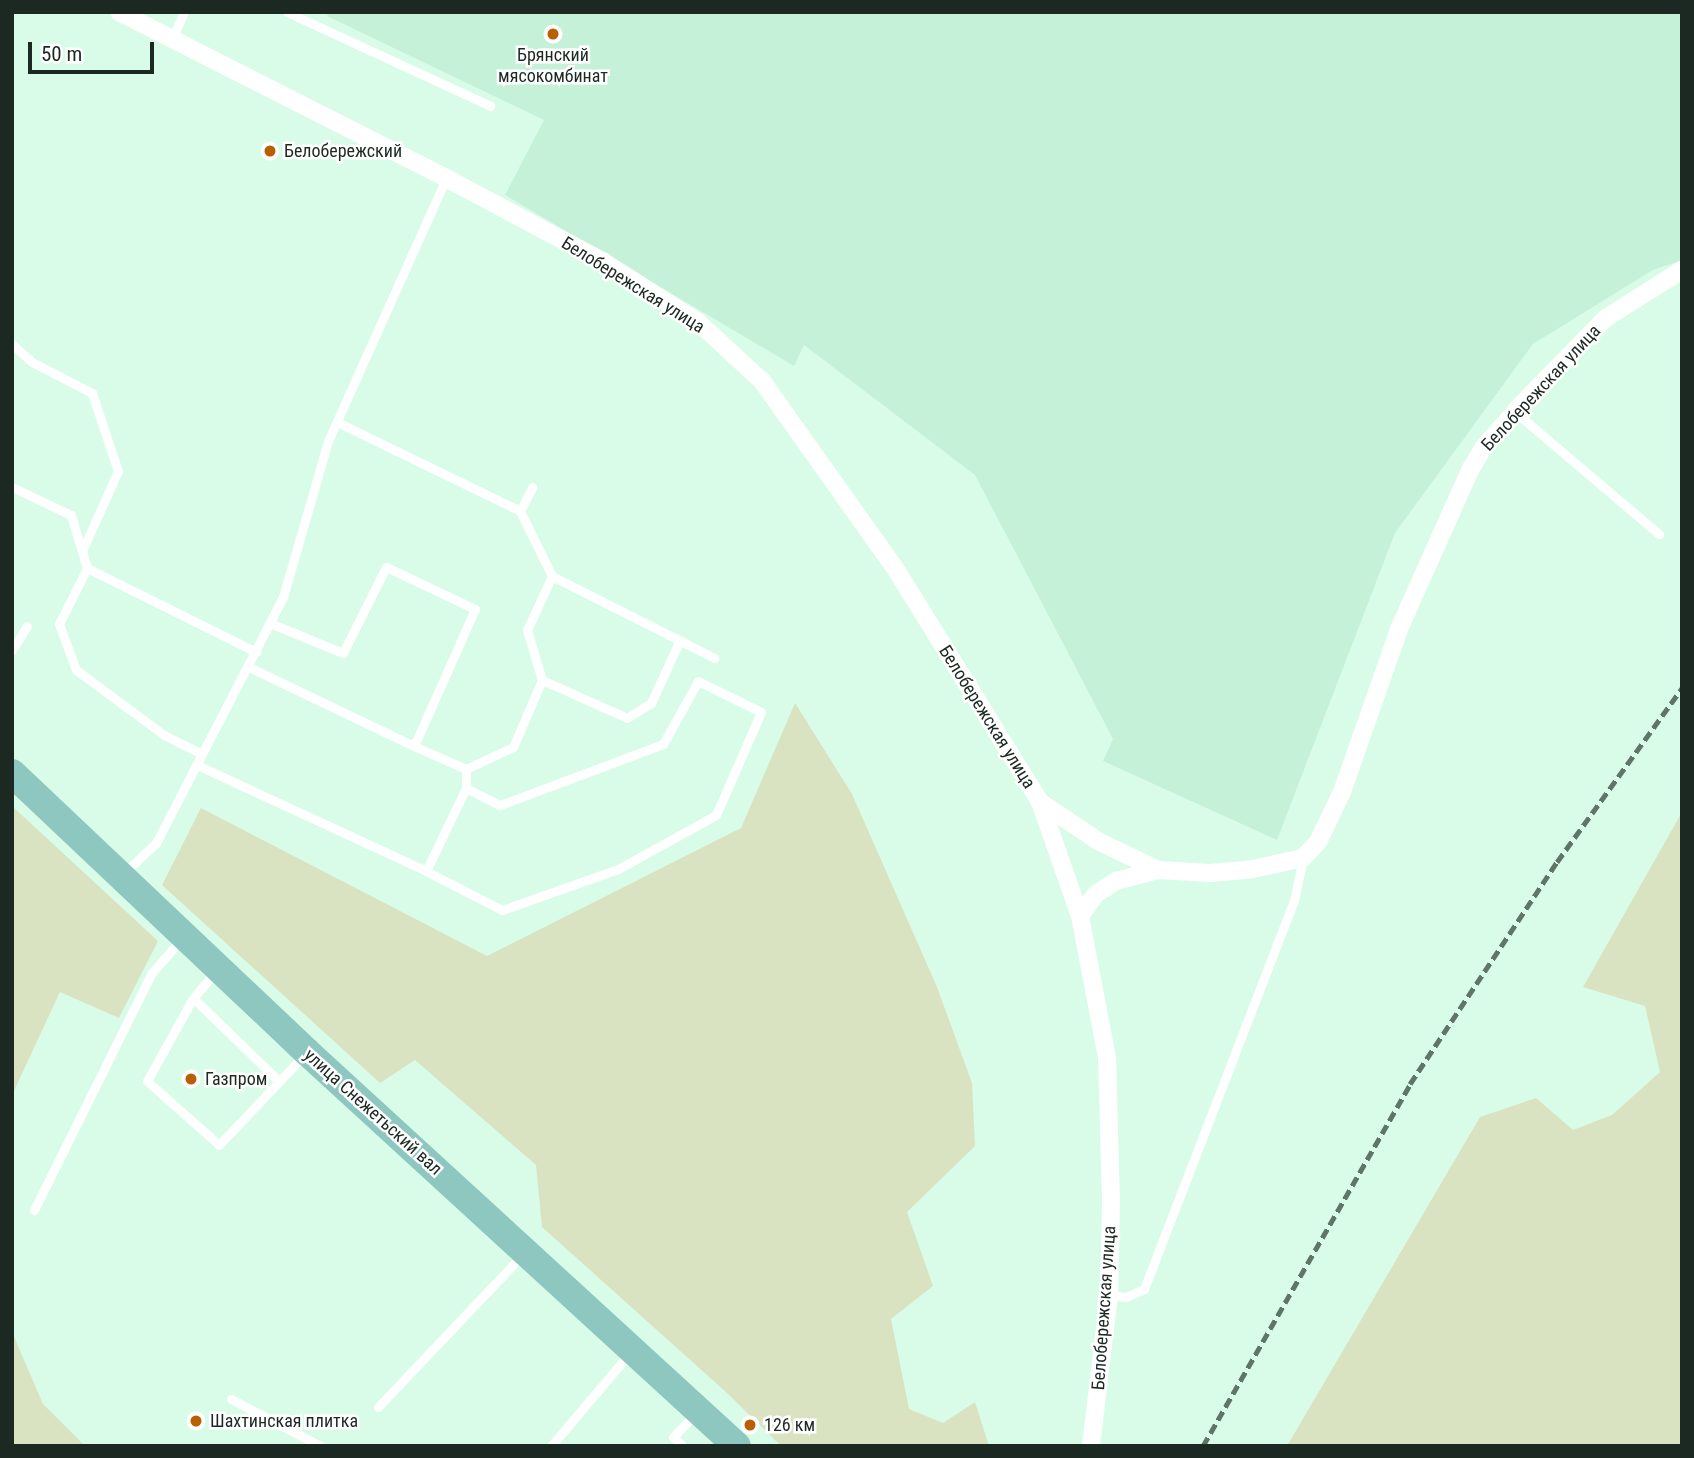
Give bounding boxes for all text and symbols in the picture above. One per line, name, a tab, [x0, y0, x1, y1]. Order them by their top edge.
marker: Брянский мясокомбинат	[545, 26, 561, 42]
scale bar	[32, 28, 158, 72]
text: 50 m	[41, 42, 82, 66]
place label: Брянский мясокомбинат	[498, 45, 608, 88]
place label: Белобережский	[284, 140, 402, 162]
marker: Белобережский	[262, 143, 278, 159]
street label: Белобережская улица	[557, 232, 709, 338]
street label: Белобережская улица	[1477, 320, 1605, 456]
street label: Белобережская улица	[934, 641, 1040, 793]
street label: улица Снежетьский вал	[300, 1044, 446, 1180]
place label: Газпром	[205, 1068, 267, 1090]
marker: Газпром	[183, 1071, 199, 1087]
street label: Белобережская улица	[1087, 1225, 1121, 1391]
place label: Шахтинская плитка	[210, 1410, 358, 1432]
marker: Шахтинская плитка	[188, 1413, 204, 1429]
place label: 126 км	[764, 1414, 815, 1436]
marker: 126 км	[742, 1417, 758, 1433]

